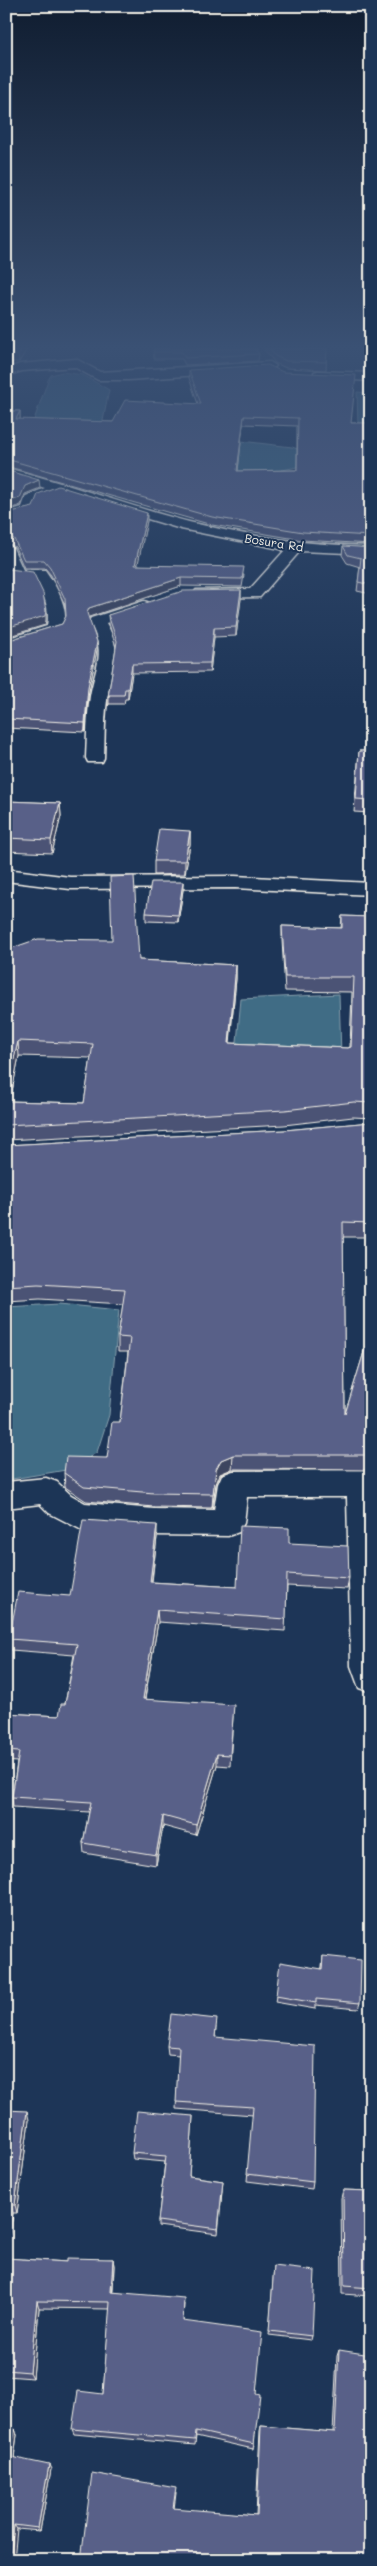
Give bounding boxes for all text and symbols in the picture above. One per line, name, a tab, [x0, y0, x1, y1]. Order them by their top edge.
street label: Bosura Rd	[243, 529, 305, 555]

